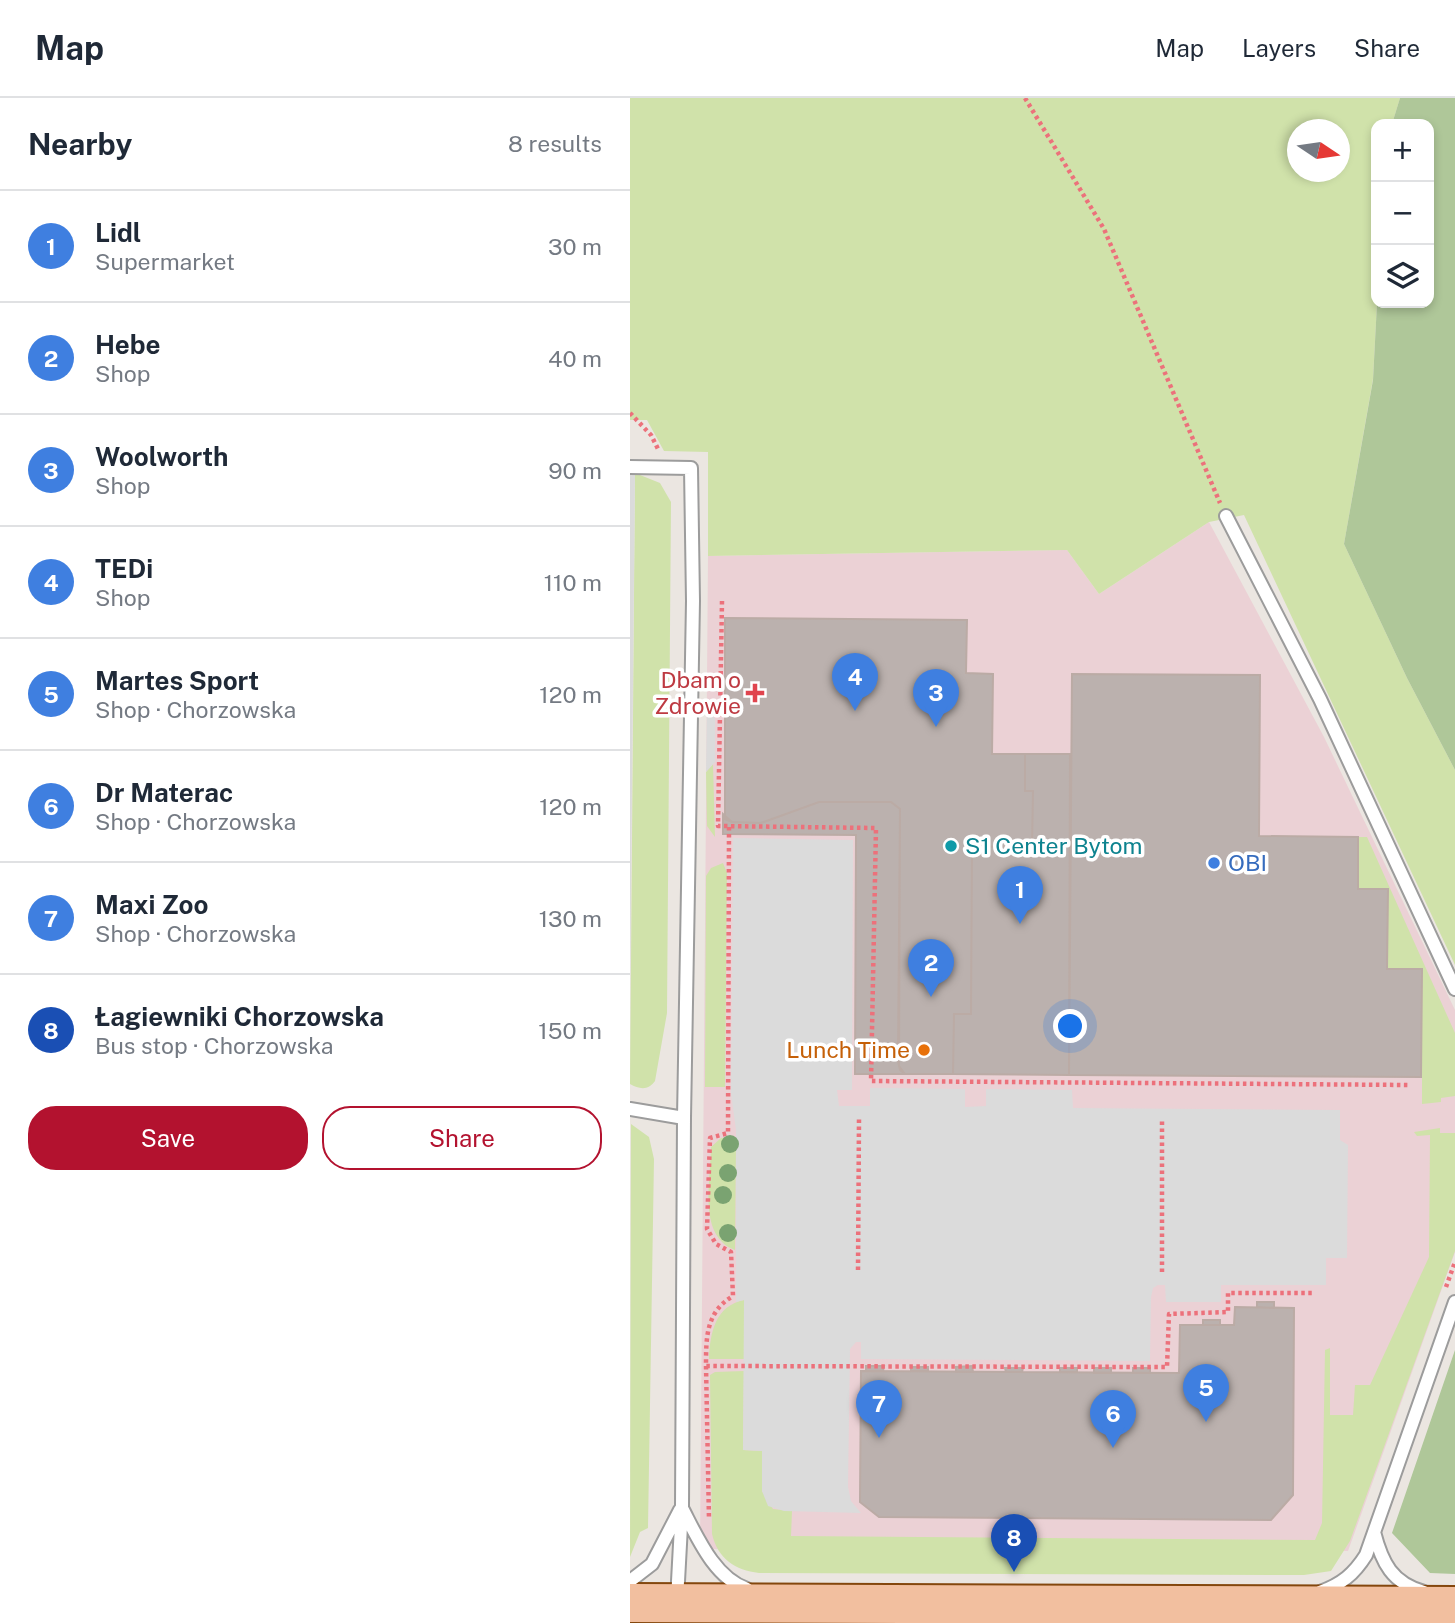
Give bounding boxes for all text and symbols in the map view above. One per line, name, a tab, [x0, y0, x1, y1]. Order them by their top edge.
text: Map	[35, 29, 104, 67]
text: Map	[1155, 34, 1204, 62]
text: Layers	[1242, 34, 1316, 62]
text: Share	[1354, 34, 1420, 62]
north arrow	[1287, 119, 1350, 182]
map controls	[1371, 119, 1434, 308]
button: +	[1371, 119, 1434, 182]
text: Nearby	[28, 126, 132, 162]
text: 8 results	[508, 130, 602, 157]
button: −	[1371, 182, 1434, 245]
text: Lidl	[95, 217, 141, 248]
text: 1	[46, 233, 56, 260]
text: 30 m	[548, 233, 602, 260]
button: layers	[1371, 245, 1434, 308]
text: Supermarket	[95, 248, 235, 275]
text: Hebe	[95, 329, 160, 360]
text: 2	[44, 345, 58, 372]
text: 40 m	[548, 345, 602, 372]
text: Shop	[95, 360, 150, 387]
text: Woolworth	[95, 441, 228, 472]
text: 3	[43, 457, 59, 484]
text: 90 m	[548, 457, 602, 484]
text: Shop	[95, 472, 150, 499]
text: TEDi	[95, 553, 153, 584]
text: 4	[43, 569, 59, 596]
text: 110 m	[544, 569, 602, 596]
text: Shop	[95, 584, 150, 611]
pin: 4	[832, 653, 878, 711]
text: Martes Sport	[95, 665, 259, 696]
place label: Dbam o Zdrowie	[655, 666, 741, 719]
pin: 3	[913, 669, 959, 727]
text: 5	[43, 681, 59, 708]
text: 120 m	[539, 681, 602, 708]
marker: Dbam o Zdrowie	[747, 685, 763, 701]
text: Shop · Chorzowska	[95, 696, 296, 723]
text: Dr Materac	[95, 777, 233, 808]
text: 6	[43, 793, 59, 820]
text: 120 m	[539, 793, 602, 820]
text: Shop · Chorzowska	[95, 808, 296, 835]
place label: S1 Center Bytom	[965, 832, 1142, 859]
marker: S1 Center Bytom	[943, 838, 959, 854]
place label: OBI	[1228, 849, 1267, 876]
marker: OBI	[1206, 855, 1222, 871]
pin: 1	[997, 866, 1043, 924]
text: Maxi Zoo	[95, 889, 209, 920]
text: 7	[44, 905, 58, 932]
text: 130 m	[539, 905, 602, 932]
text: Shop · Chorzowska	[95, 920, 296, 947]
pin: 2	[908, 939, 954, 997]
text: Łagiewniki Chorzowska	[95, 1001, 384, 1032]
your location	[1053, 1009, 1087, 1043]
text: 8	[43, 1017, 59, 1044]
text: 150 m	[538, 1017, 602, 1044]
text: Bus stop · Chorzowska	[95, 1032, 334, 1059]
place label: Lunch Time	[786, 1036, 910, 1063]
marker: Lunch Time	[916, 1042, 932, 1058]
button: Save	[28, 1106, 308, 1170]
button: Share	[322, 1106, 602, 1170]
pin: 5	[1183, 1364, 1229, 1422]
pin: 7	[856, 1380, 902, 1438]
pin: 6	[1090, 1390, 1136, 1448]
pin: 8	[991, 1514, 1037, 1572]

